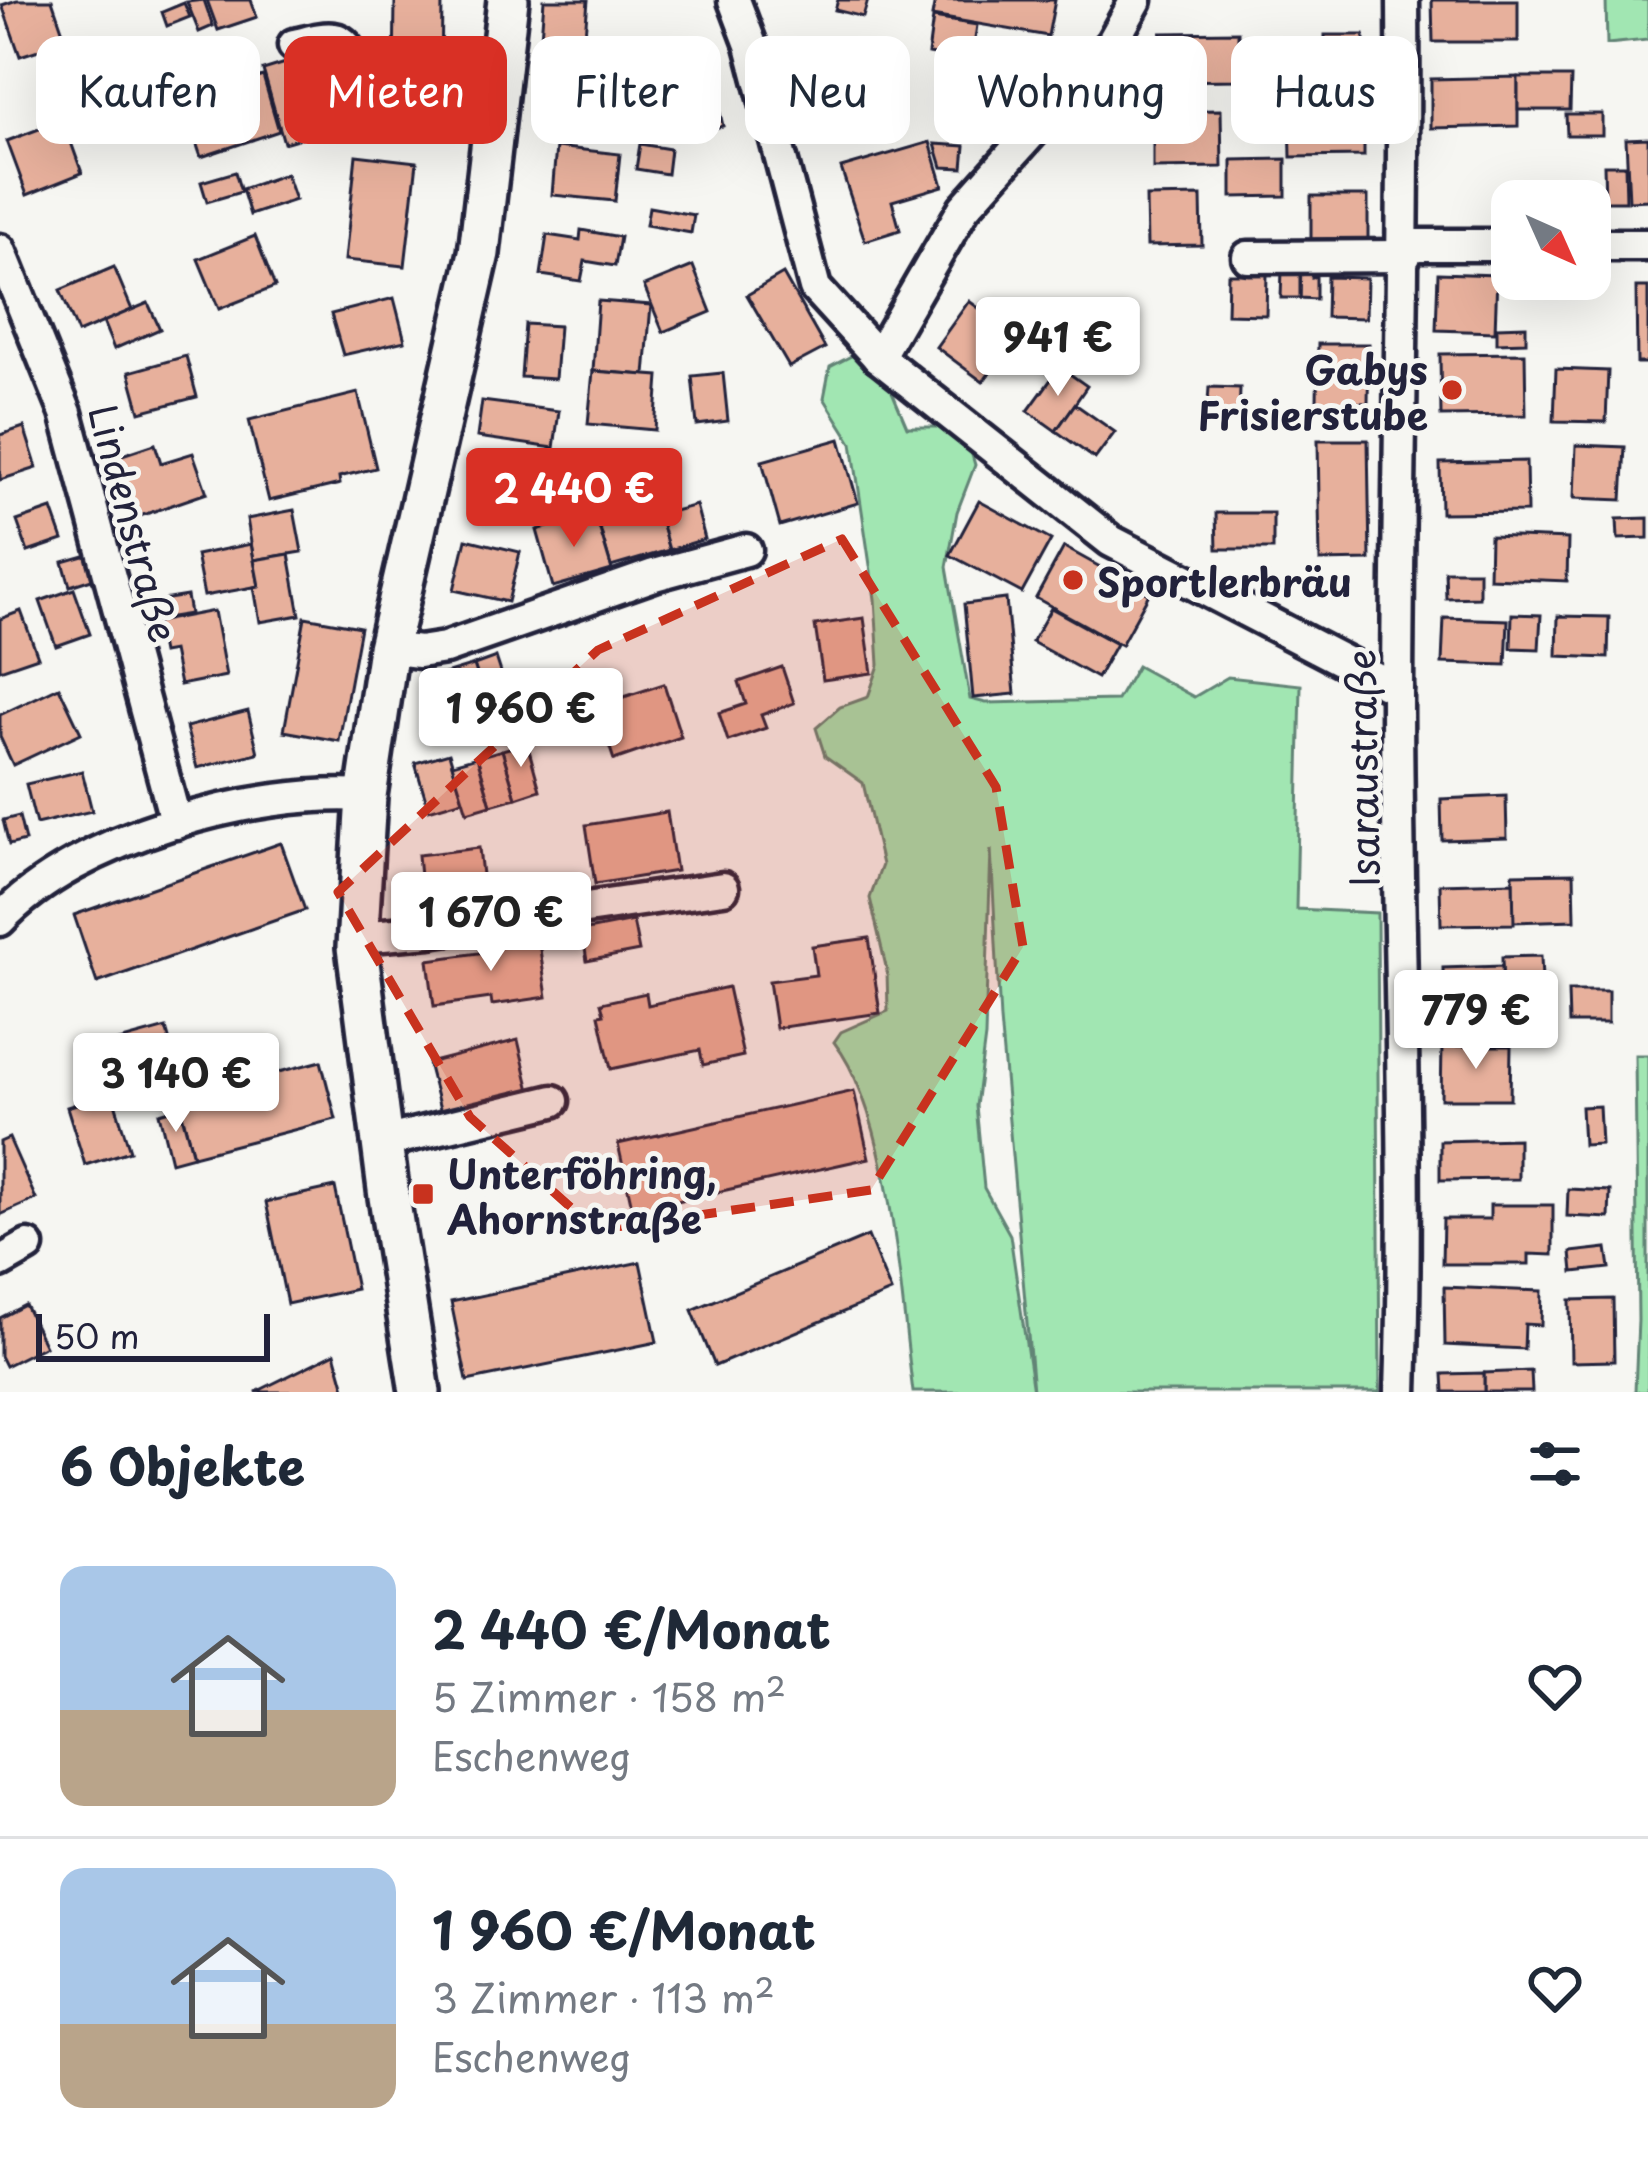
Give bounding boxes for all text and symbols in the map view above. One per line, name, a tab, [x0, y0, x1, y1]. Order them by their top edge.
chip: Kaufen	[36, 36, 260, 144]
chip: Mieten	[284, 36, 507, 144]
chip: Filter	[531, 36, 721, 144]
chip: Neu	[745, 36, 910, 144]
chip: Wohnung	[934, 36, 1207, 144]
chip: Haus	[1231, 36, 1418, 144]
north arrow	[1491, 180, 1611, 300]
map controls	[1491, 180, 1611, 300]
pin: 941 €	[974, 297, 1142, 399]
text: 941 €	[1003, 306, 1113, 365]
place label: Gabys Frisierstube	[1198, 339, 1428, 443]
marker: Gabys Frisierstube	[1439, 377, 1465, 403]
street label: Lindenstraße	[75, 398, 195, 648]
pin: 2 440 €	[463, 448, 685, 550]
text: 2 440 €	[493, 457, 655, 516]
place label: Sportlerbräu	[1097, 551, 1352, 610]
marker: Sportlerbräu	[1060, 567, 1086, 593]
street label: Isaraustraße	[1329, 649, 1393, 887]
pin: 1 960 €	[410, 668, 632, 770]
text: 1 960 €	[446, 677, 596, 736]
pin: 1 670 €	[380, 872, 602, 974]
text: 1 670 €	[418, 881, 564, 940]
pin: 779 €	[1392, 970, 1560, 1072]
text: 779 €	[1421, 979, 1531, 1038]
pin: 3 140 €	[65, 1033, 287, 1135]
text: 3 140 €	[100, 1042, 252, 1101]
place label: Unterföhring, Ahornstraße	[446, 1143, 717, 1247]
marker: Unterföhring, Ahornstraße	[410, 1181, 436, 1207]
scale bar	[36, 1308, 270, 1361]
text: 50 m	[54, 1310, 140, 1360]
text: 6 Objekte	[60, 1426, 305, 1503]
icon: filters	[1522, 1431, 1588, 1497]
text: 2 440 €/Monat	[432, 1589, 831, 1666]
icon: home	[156, 1614, 300, 1758]
icon: heart	[1522, 1653, 1588, 1719]
text: 5 Zimmer · 158 m²	[432, 1666, 786, 1725]
text: Eschenweg	[432, 1725, 631, 1784]
text: 1 960 €/Monat	[432, 1890, 816, 1967]
icon: home	[156, 1916, 300, 2060]
icon: heart	[1522, 1955, 1588, 2021]
text: 3 Zimmer · 113 m²	[432, 1967, 775, 2026]
text: Eschenweg	[432, 2026, 631, 2085]

